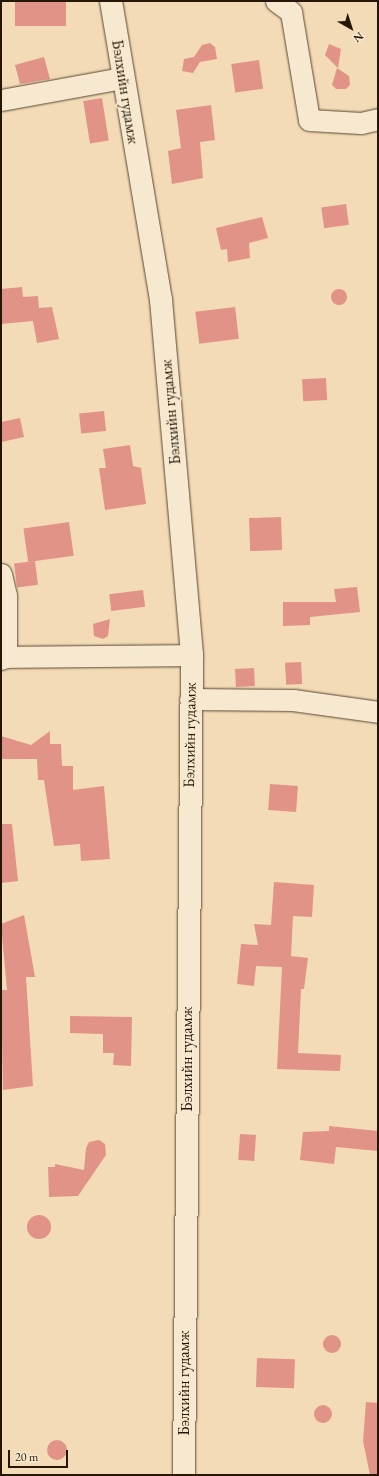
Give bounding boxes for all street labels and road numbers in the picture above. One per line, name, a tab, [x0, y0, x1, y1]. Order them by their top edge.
street label: Бэлхийн гудамж	[107, 38, 143, 146]
street label: Бэлхийн гудамж	[157, 359, 185, 465]
street label: Бэлхийн гудамж	[179, 682, 201, 788]
street label: Бэлхийн гудамж	[177, 1006, 197, 1112]
street label: Бэлхийн гудамж	[174, 1330, 194, 1436]

